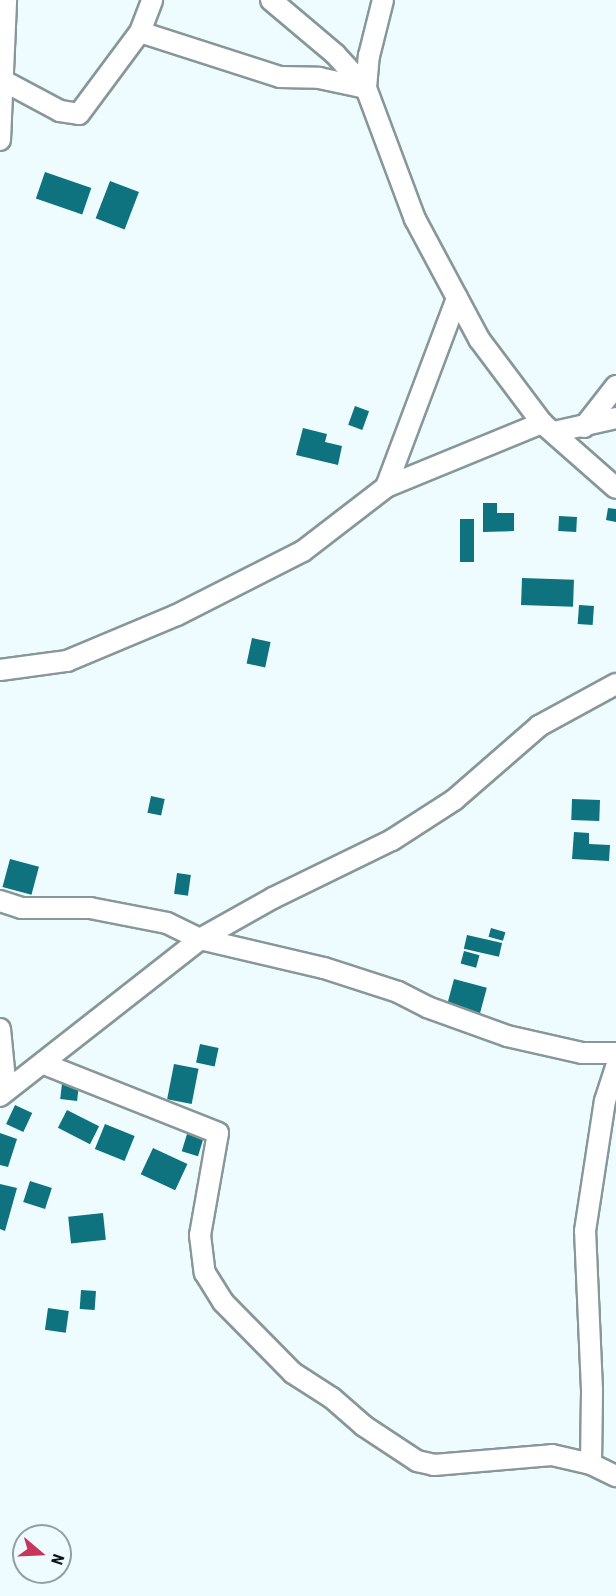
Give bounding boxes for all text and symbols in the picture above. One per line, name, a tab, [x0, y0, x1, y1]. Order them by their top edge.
north arrow	[12, 1524, 72, 1584]
text: N	[47, 1552, 68, 1567]

